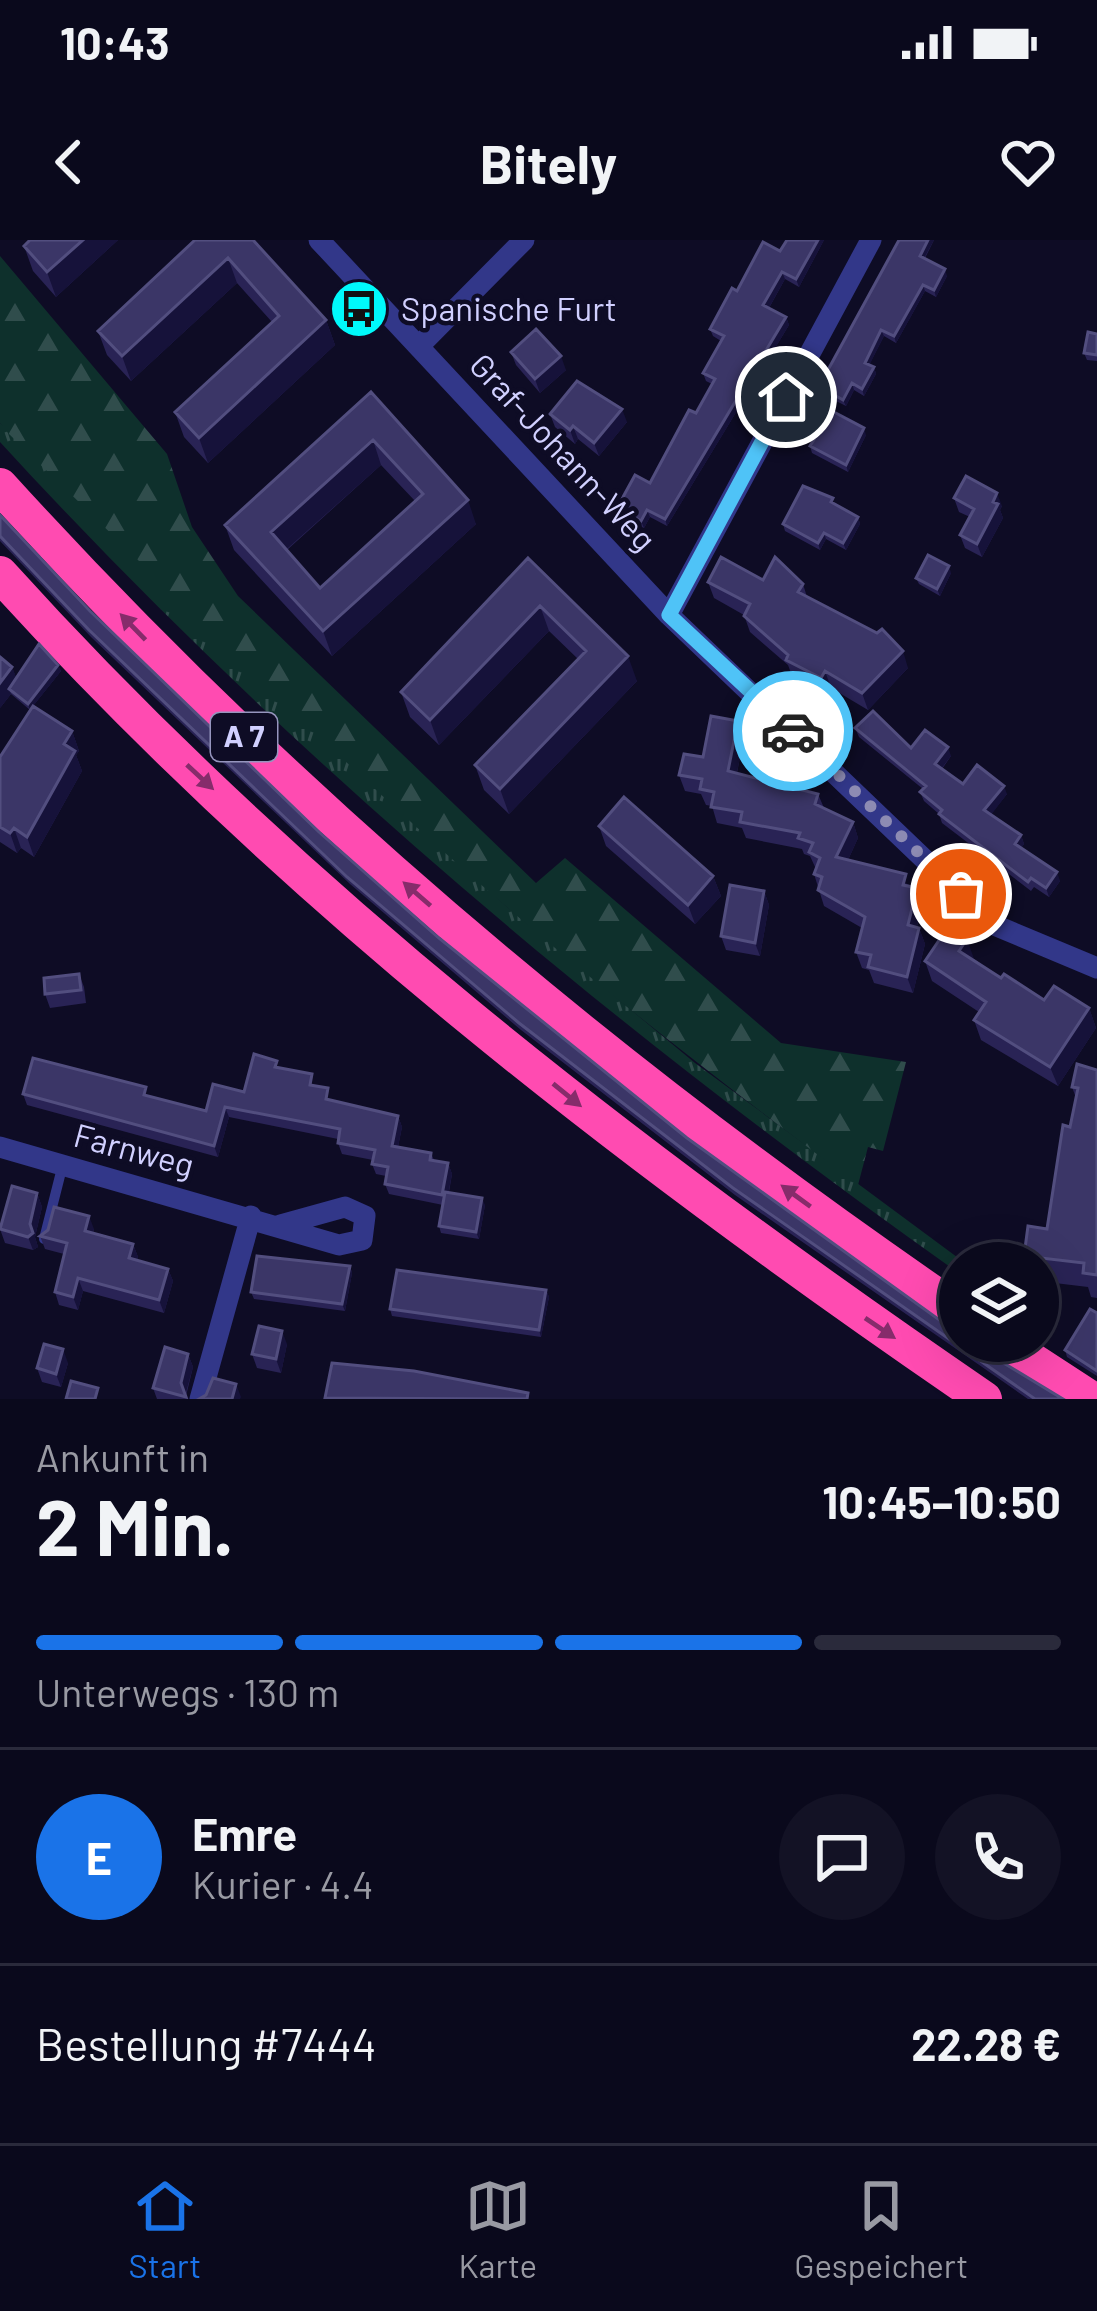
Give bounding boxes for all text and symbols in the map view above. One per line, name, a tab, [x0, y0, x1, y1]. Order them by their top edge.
text: 10:43	[60, 15, 170, 69]
icon: back	[36, 129, 102, 195]
icon: heart	[995, 129, 1061, 195]
text: Bitely	[480, 130, 617, 195]
bus stop icon: Spanische Furt	[328, 278, 390, 340]
place label: Spanische Furt	[401, 288, 617, 328]
street label: Graf-Johann-Weg	[462, 345, 665, 558]
pin	[735, 346, 837, 448]
icon: home	[753, 364, 819, 430]
one-way arrow	[120, 613, 148, 642]
courier	[733, 671, 853, 791]
icon: car	[760, 698, 826, 764]
road number: A 7	[211, 713, 277, 761]
one-way arrow	[185, 762, 214, 790]
pin	[910, 843, 1012, 945]
icon: bag	[928, 861, 994, 927]
one-way arrow	[402, 881, 432, 908]
one-way arrow	[552, 1082, 583, 1107]
street label: Farnweg	[70, 1114, 199, 1184]
one-way arrow	[780, 1185, 812, 1209]
map controls	[939, 1242, 1059, 1362]
button: layers	[939, 1242, 1059, 1362]
one-way arrow	[864, 1316, 896, 1339]
text: Ankunft in	[36, 1433, 209, 1480]
text: 10:45–10:50	[822, 1474, 1061, 1528]
text: 2 Min.	[36, 1478, 234, 1572]
text: Unterwegs · 130 m	[36, 1668, 339, 1715]
button: chat	[779, 1794, 905, 1920]
button: phone	[935, 1794, 1061, 1920]
text: Emre	[192, 1806, 297, 1860]
text: E	[86, 1830, 112, 1884]
text: Kurier · 4.4	[192, 1860, 373, 1907]
text: Bestellung #7444	[36, 2016, 377, 2070]
text: 22.28 €	[911, 2016, 1061, 2070]
tab: Start	[129, 2173, 201, 2285]
tab: Karte	[458, 2173, 537, 2285]
tab: Gespeichert	[794, 2173, 968, 2285]

